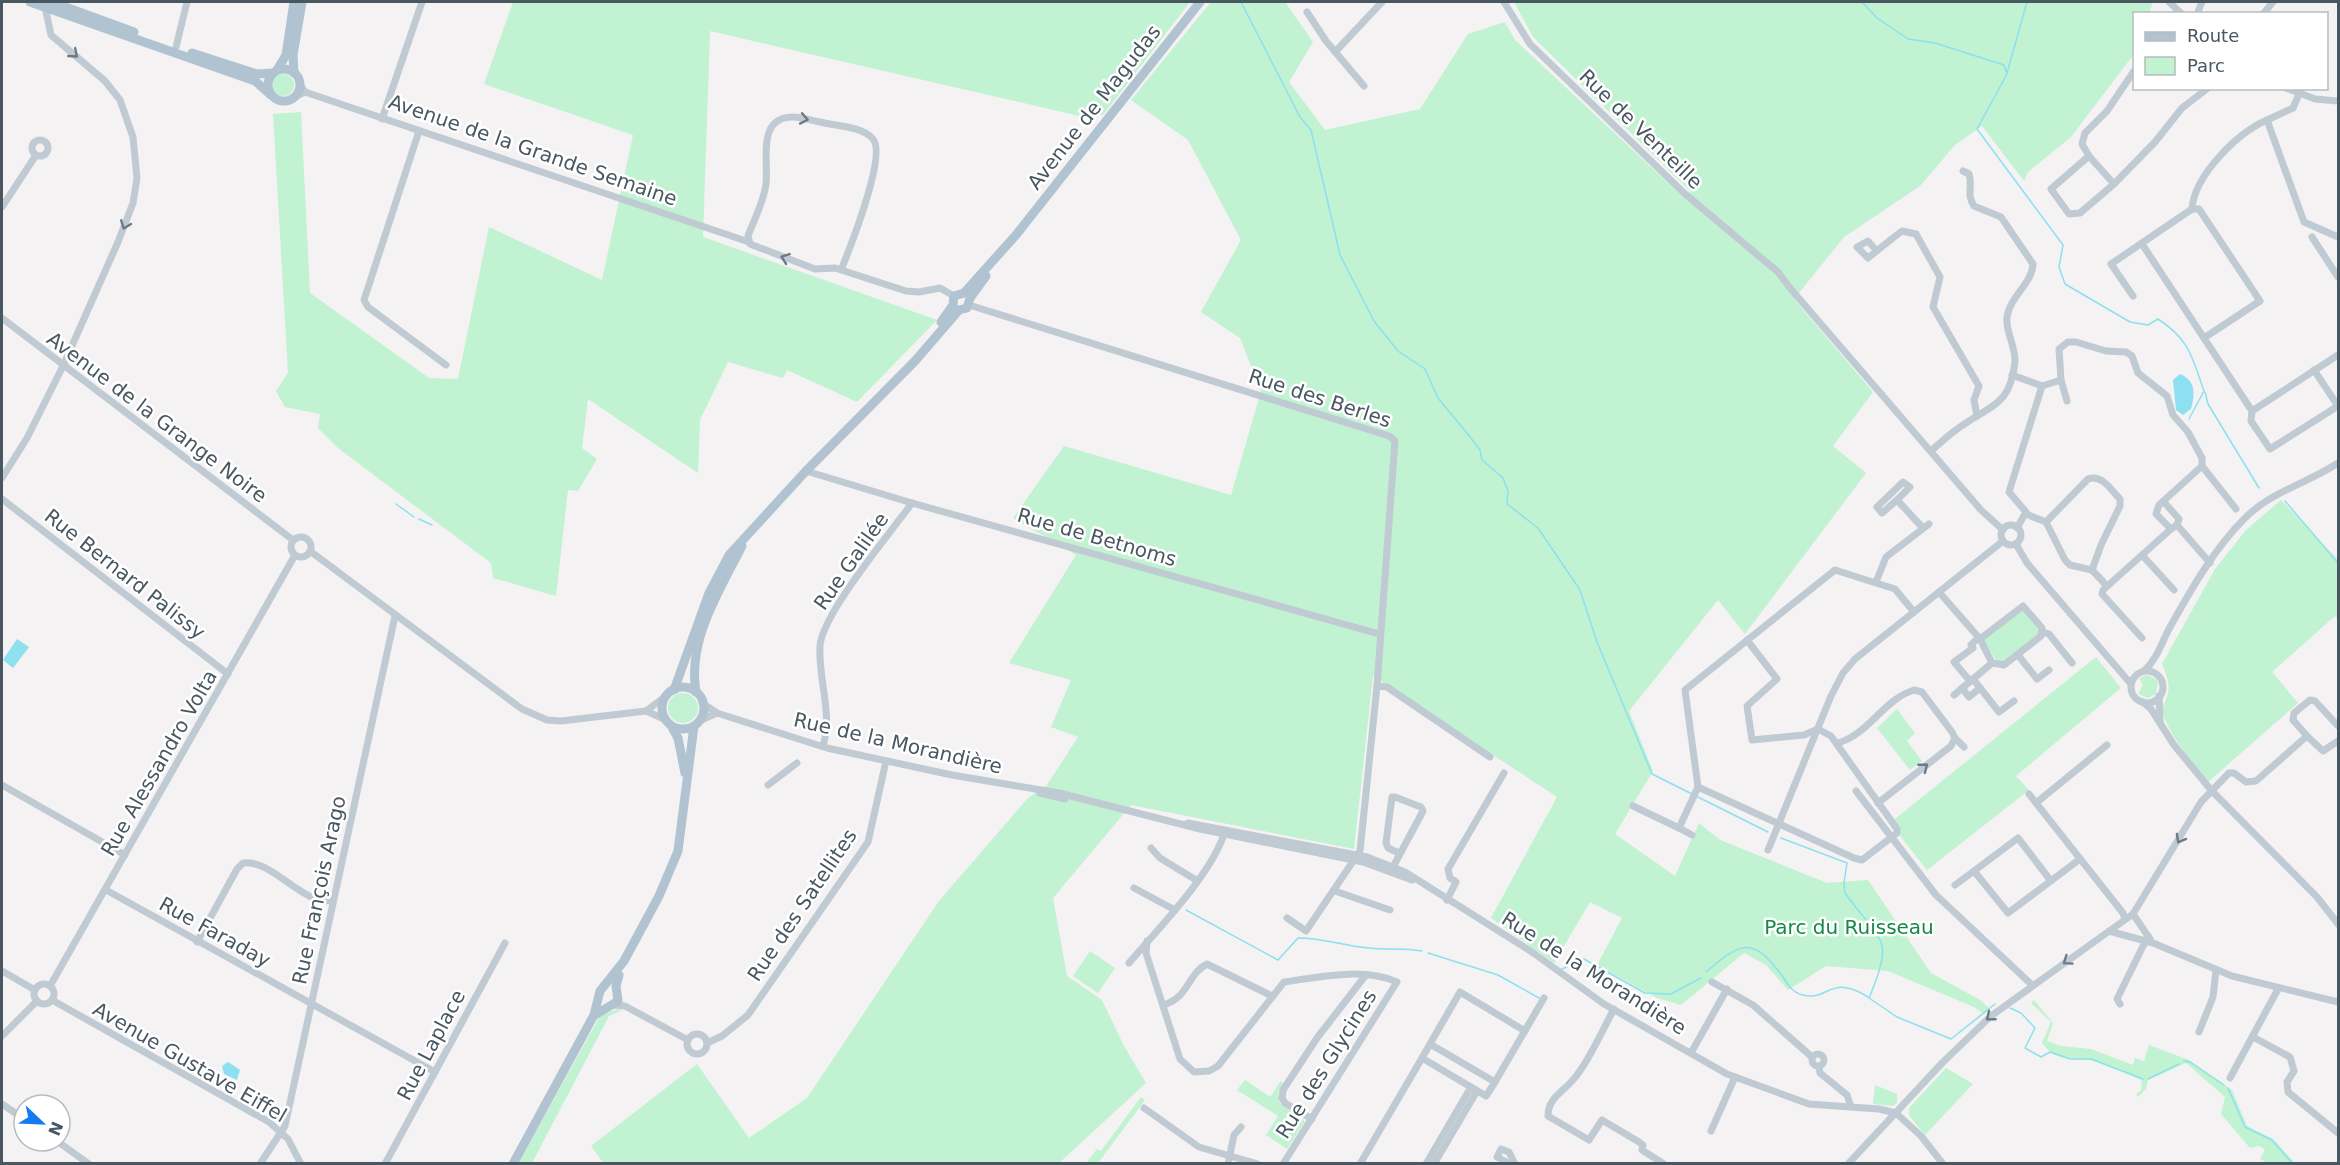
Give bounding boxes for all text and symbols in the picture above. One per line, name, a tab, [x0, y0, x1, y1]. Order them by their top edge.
legend	[2133, 12, 2328, 90]
street label: Avenue de Magudas	[1022, 20, 1166, 194]
text: Route	[2187, 25, 2239, 46]
one-way arrow	[67, 47, 78, 58]
text: Parc	[2187, 55, 2225, 76]
street label: Rue de Venteille	[1574, 64, 1708, 194]
street label: Avenue de la Grande Semaine	[386, 89, 680, 211]
one-way arrow	[799, 112, 809, 125]
one-way arrow	[120, 219, 132, 230]
one-way arrow	[780, 252, 791, 265]
street label: Avenue de la Grange Noire	[42, 326, 272, 508]
street label: Rue des Berles	[1246, 364, 1394, 432]
street label: Rue de Betnoms	[1015, 503, 1179, 571]
street label: Rue Bernard Palissy	[40, 504, 210, 644]
street label: Rue Galilée	[809, 508, 893, 614]
street label: Rue Alessandro Volta	[96, 666, 222, 860]
street label: Rue de la Morandière	[791, 707, 1005, 779]
one-way arrow	[1917, 764, 1928, 775]
street label: Rue François Arago	[287, 794, 351, 986]
street label: Rue des Satellites	[742, 824, 862, 986]
one-way arrow	[2176, 832, 2187, 843]
street label: Rue Faraday	[155, 892, 275, 973]
street label: Rue de la Morandière	[1497, 906, 1691, 1040]
park label: Parc du Ruisseau	[1764, 915, 1934, 939]
one-way arrow	[2063, 954, 2074, 965]
street label: Rue des Glycines	[1271, 985, 1381, 1143]
street label: Rue Laplace	[392, 986, 470, 1104]
street label: Avenue Gustave Eiffel	[89, 997, 291, 1127]
one-way arrow	[1986, 1009, 1997, 1020]
north arrow	[12, 1093, 72, 1153]
text: N	[44, 1119, 67, 1139]

